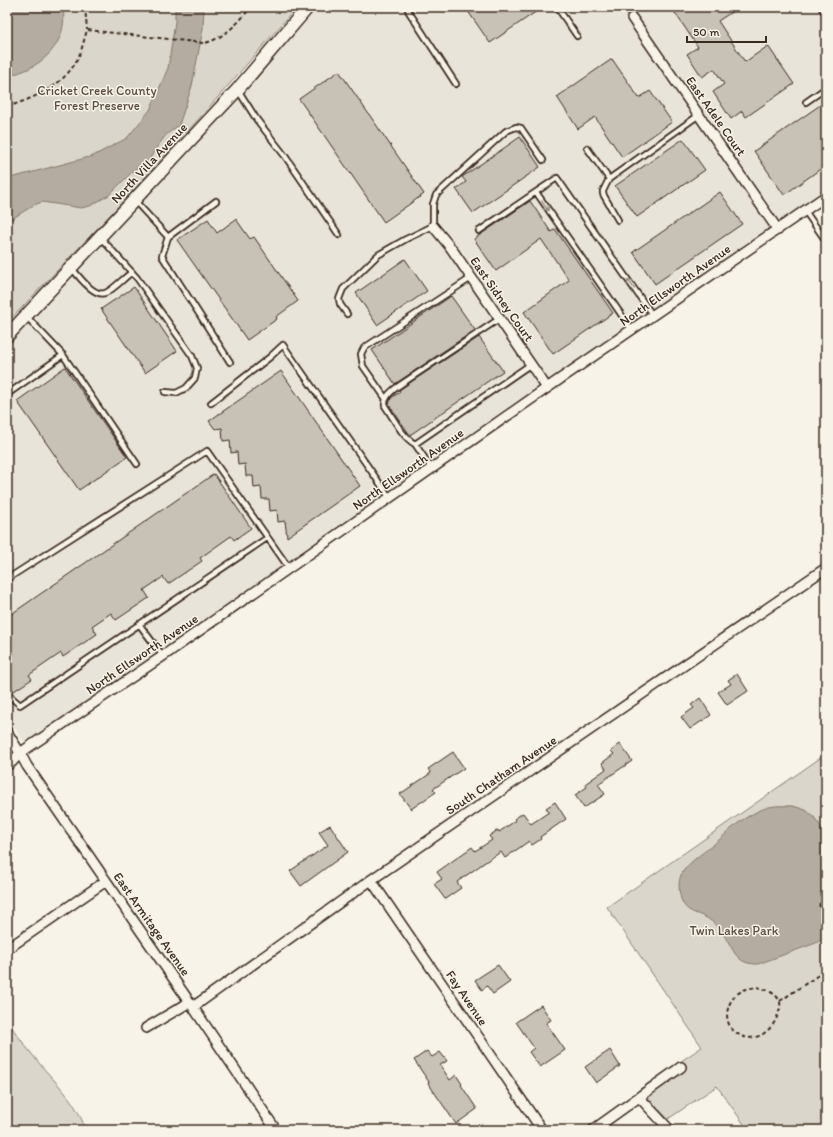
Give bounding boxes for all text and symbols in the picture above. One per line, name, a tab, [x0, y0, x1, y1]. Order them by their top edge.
scale bar	[687, 18, 766, 44]
text: 50 m	[693, 25, 719, 39]
street label: East Adele Court	[683, 73, 749, 159]
park label: Cricket Creek County Forest Preserve	[37, 83, 157, 113]
street label: North Villa Avenue	[108, 120, 190, 206]
one-way arrow	[541, 200, 549, 211]
street label: North Ellsworth Avenue	[617, 241, 733, 329]
street label: East Sidney Court	[467, 254, 537, 344]
one-way arrow	[627, 278, 635, 289]
street label: North Ellsworth Avenue	[350, 425, 466, 513]
street label: North Ellsworth Avenue	[83, 611, 201, 697]
street label: South Chatham Avenue	[443, 732, 559, 818]
street label: East Armitage Avenue	[111, 869, 193, 979]
park label: Twin Lakes Park	[690, 923, 779, 938]
street label: Fay Avenue	[443, 968, 491, 1028]

